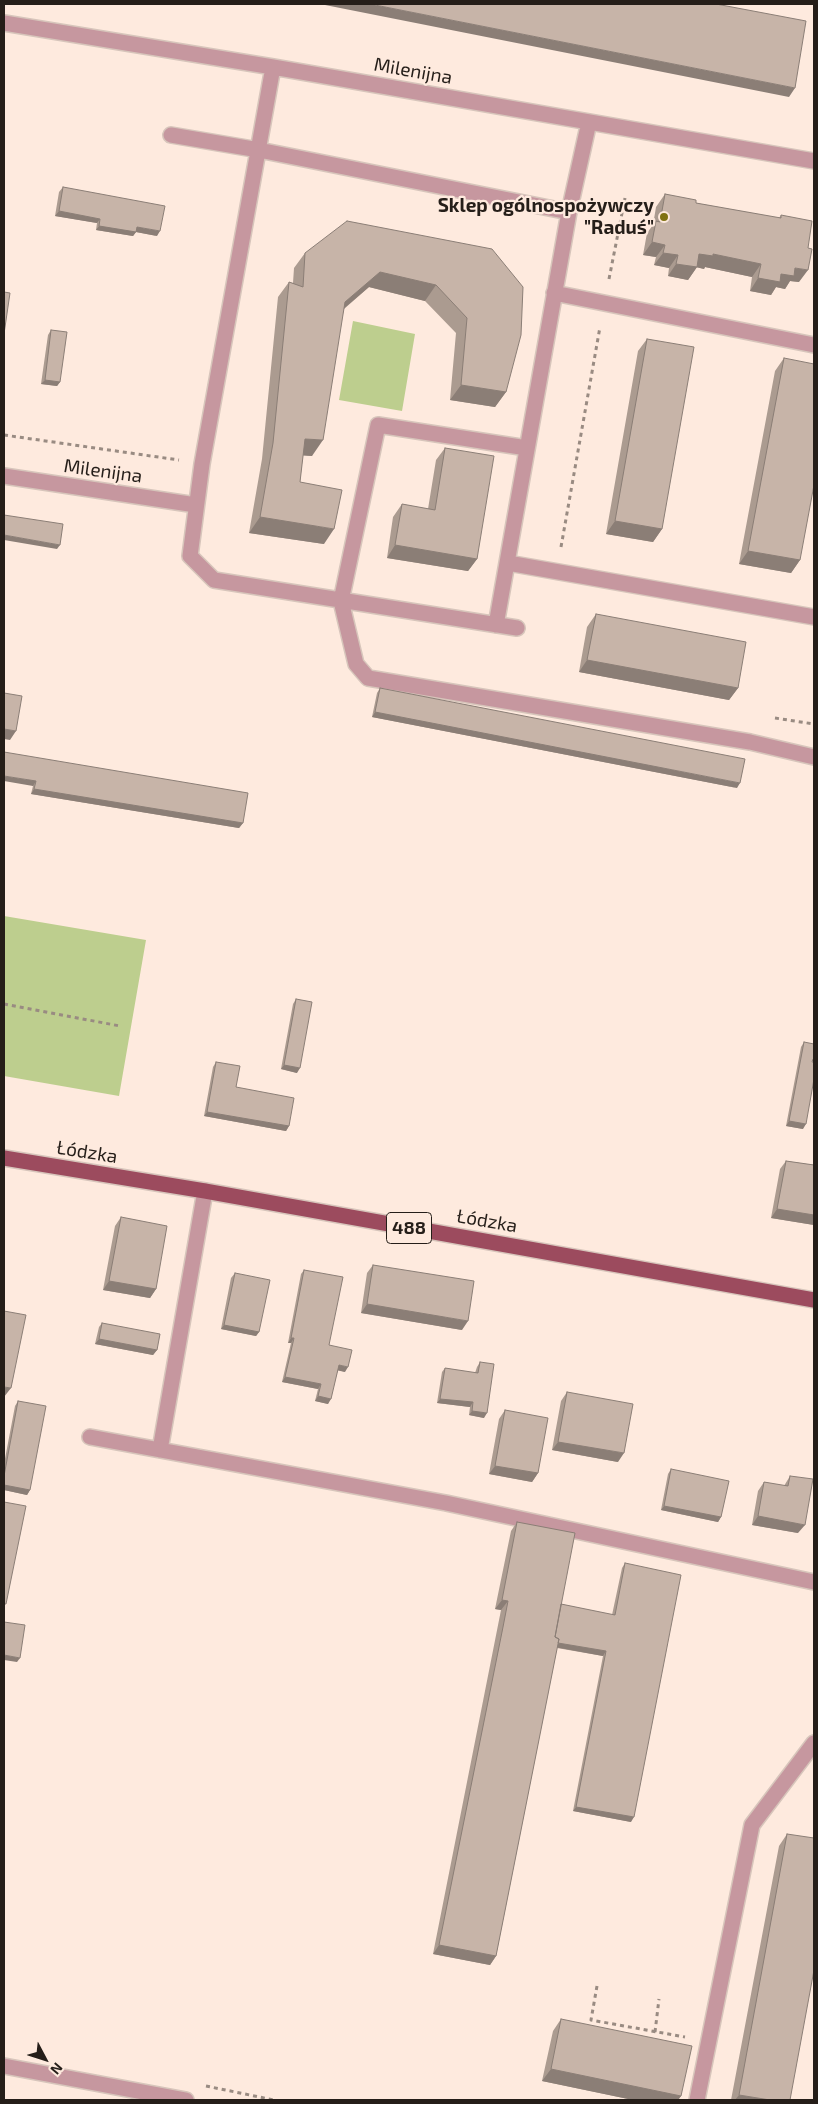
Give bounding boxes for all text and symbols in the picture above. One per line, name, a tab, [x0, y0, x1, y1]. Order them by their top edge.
street label: Milenijna	[372, 53, 454, 89]
place label: Sklep ogólnospożywczy "Raduś"	[438, 195, 654, 239]
marker: Sklep ogólnospożywczy "Raduś"	[658, 211, 670, 223]
street label: Milenijna	[62, 454, 144, 488]
street label: Łódzka	[55, 1136, 119, 1168]
street label: Łódzka	[455, 1204, 519, 1238]
road number: 488	[386, 1212, 432, 1244]
north arrow	[20, 2034, 70, 2084]
text: N	[47, 2060, 67, 2078]

